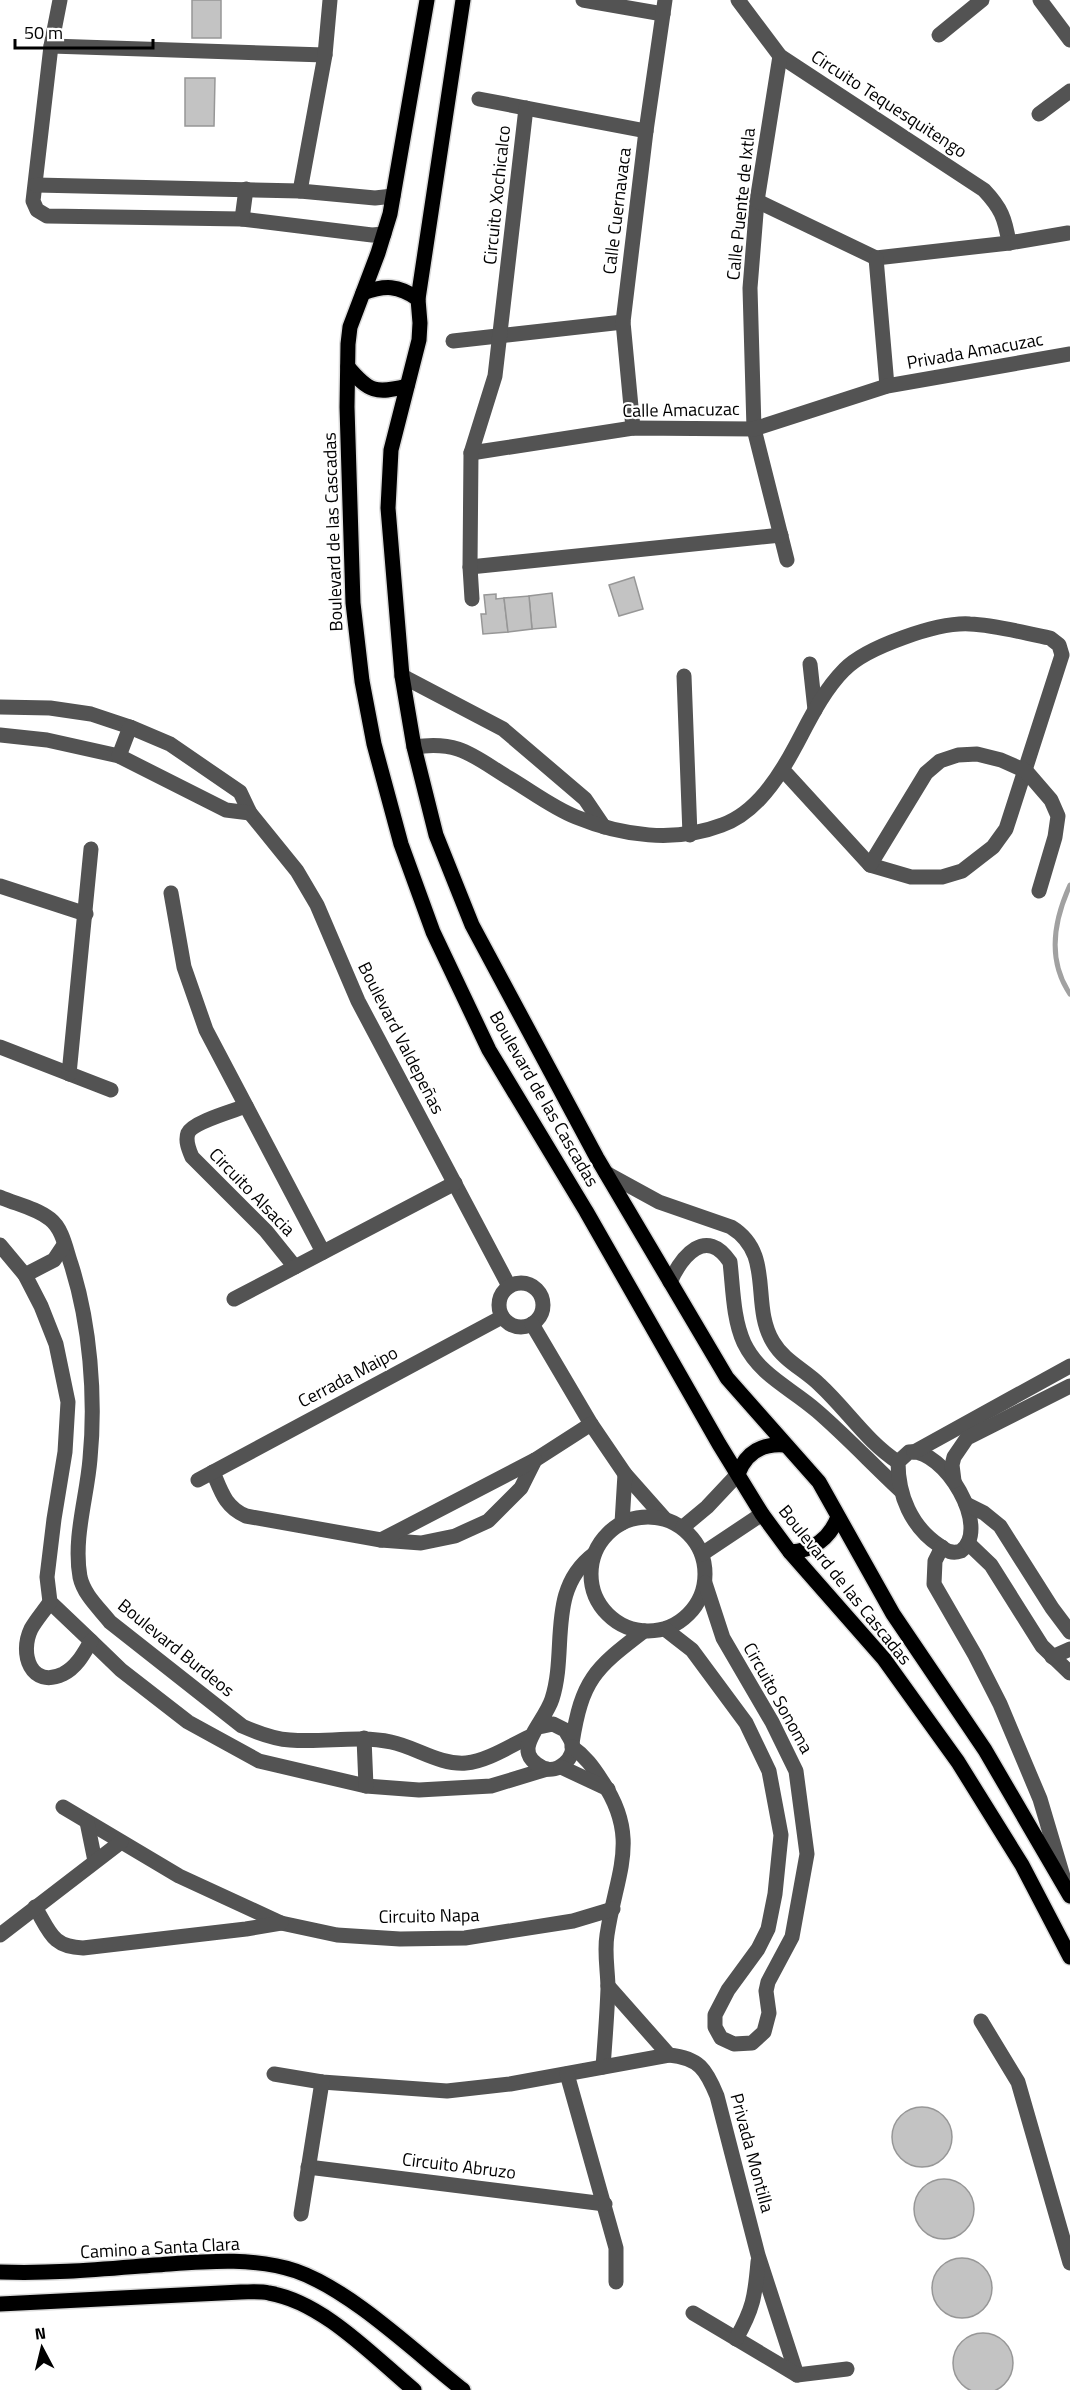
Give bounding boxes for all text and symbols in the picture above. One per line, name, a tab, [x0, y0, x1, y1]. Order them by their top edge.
scale bar	[15, 12, 153, 50]
text: 50 m	[24, 19, 63, 46]
street label: Circuito Tequesquitengo	[806, 43, 973, 164]
street label: Circuito Xochicalco	[476, 124, 517, 266]
street label: Calle Puente de Ixtla	[719, 126, 762, 281]
street label: Calle Cuernavaca	[595, 146, 638, 276]
street label: Privada Amacuzac	[905, 325, 1045, 376]
street label: Calle Amacuzac	[622, 395, 740, 424]
street label: Boulevard de las Cascadas	[316, 432, 349, 632]
street label: Boulevard Valdepeñas	[351, 957, 452, 1119]
street label: Boulevard de las Cascadas	[483, 1006, 606, 1192]
street label: Circuito Alsacia	[203, 1141, 302, 1242]
street label: Cerrada Maipo	[293, 1339, 403, 1414]
street label: Boulevard de las Cascadas	[772, 1499, 919, 1671]
street label: Boulevard Burdeos	[112, 1592, 241, 1703]
street label: Circuito Sonoma	[737, 1637, 820, 1758]
street label: Circuito Napa	[378, 1901, 480, 1930]
street label: Privada Montilla	[724, 2090, 781, 2216]
street label: Circuito Abruzo	[401, 2145, 518, 2186]
street label: Camino a Santa Clara	[79, 2230, 240, 2265]
north arrow	[12, 2318, 72, 2378]
text: N	[33, 2321, 47, 2346]

